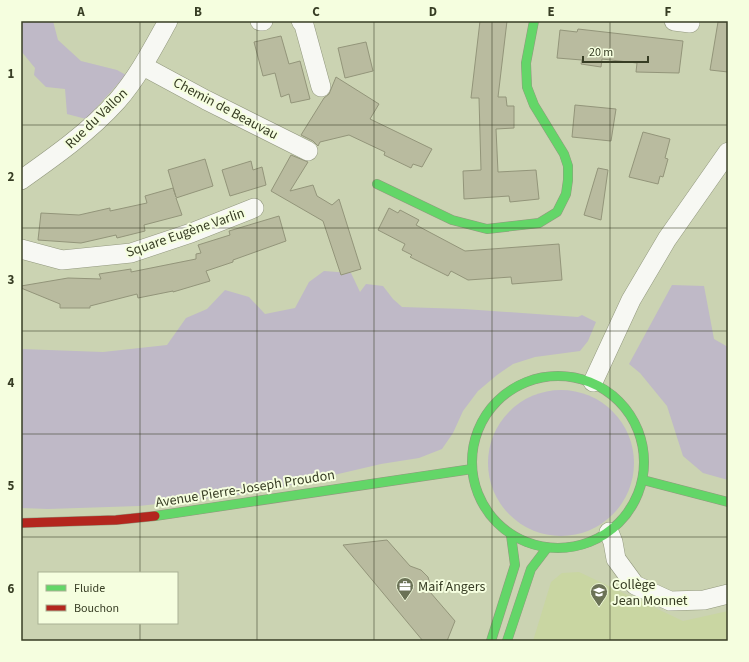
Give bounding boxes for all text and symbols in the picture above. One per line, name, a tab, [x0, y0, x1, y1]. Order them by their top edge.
text: A	[76, 3, 85, 21]
text: B	[194, 3, 202, 21]
text: C	[312, 3, 320, 21]
text: D	[429, 3, 437, 21]
text: E	[547, 3, 555, 21]
text: F	[665, 3, 672, 21]
scale bar	[583, 38, 648, 64]
text: 20 m	[589, 44, 613, 61]
text: 1	[8, 65, 15, 83]
street label: Chemin de Beauvau	[170, 73, 282, 145]
street label: Rue du Vallon	[61, 84, 132, 154]
text: 2	[8, 168, 15, 186]
street label: Square Eugène Varlin	[123, 203, 247, 263]
text: 3	[8, 271, 15, 289]
text: 4	[8, 374, 15, 392]
street label: Avenue Pierre-Joseph Proudon	[154, 465, 336, 513]
text: 5	[8, 477, 15, 495]
legend	[38, 572, 178, 624]
place label: Collège Jean Monnet	[612, 575, 688, 611]
office icon: Maif Angers	[395, 576, 415, 601]
place label: Maif Angers	[418, 577, 485, 597]
text: 6	[8, 580, 15, 598]
text: Fluide	[74, 580, 105, 597]
school or university icon: Collège Jean Monnet	[589, 582, 609, 607]
text: Bouchon	[74, 600, 119, 617]

